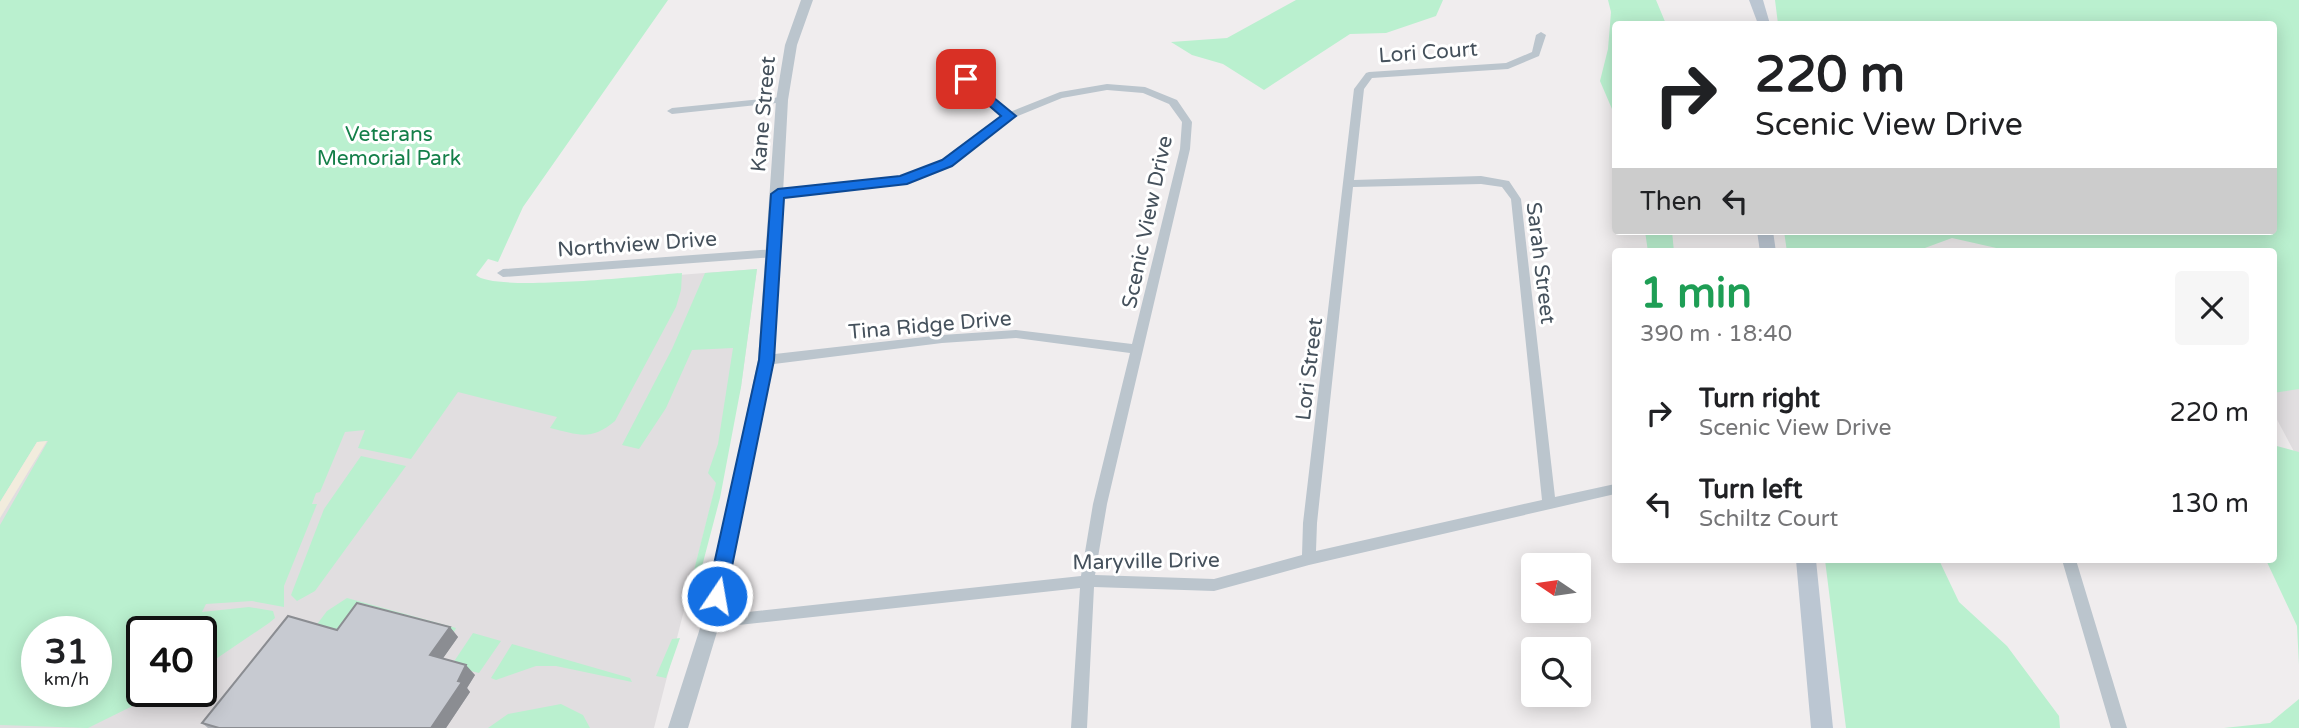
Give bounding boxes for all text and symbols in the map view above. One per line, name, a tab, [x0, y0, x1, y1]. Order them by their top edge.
street label: Lori Court	[1378, 37, 1479, 68]
text: 220 m	[1755, 46, 1905, 105]
pin	[936, 49, 996, 109]
icon: right	[1640, 49, 1731, 140]
street label: Kane Street	[746, 55, 781, 173]
icon: arrive	[947, 60, 985, 98]
text: Scenic View Drive	[1755, 106, 2023, 144]
park label: Veterans Memorial Park	[317, 122, 461, 171]
street label: Scenic View Drive	[1117, 133, 1178, 311]
icon: left	[1716, 182, 1754, 220]
text: Then	[1640, 186, 1702, 217]
street label: Sarah Street	[1521, 201, 1560, 326]
street label: Northview Drive	[556, 226, 718, 263]
text: 1 min	[1640, 268, 1752, 319]
button: close	[2175, 271, 2249, 345]
street label: Tina Ridge Drive	[847, 306, 1013, 345]
street label: Lori Street	[1291, 316, 1328, 422]
text: 390 m · 18:40	[1640, 320, 1792, 348]
text: Turn right	[1699, 383, 1820, 414]
icon: right	[1640, 394, 1678, 432]
text: 220 m	[2169, 397, 2249, 428]
text: Scenic View Drive	[1699, 414, 1892, 442]
text: Turn left	[1699, 474, 1802, 505]
icon: left	[1640, 485, 1678, 523]
text: 130 m	[2169, 488, 2249, 519]
text: Schiltz Court	[1699, 505, 1838, 533]
street label: Maryville Drive	[1072, 548, 1220, 575]
north arrow	[1521, 553, 1591, 623]
map controls	[1521, 553, 1591, 707]
position arrow	[680, 559, 754, 633]
speed limit sign: 40	[126, 616, 217, 707]
text: 31	[45, 631, 88, 673]
button: search	[1521, 637, 1591, 707]
text: km/h	[44, 668, 89, 690]

